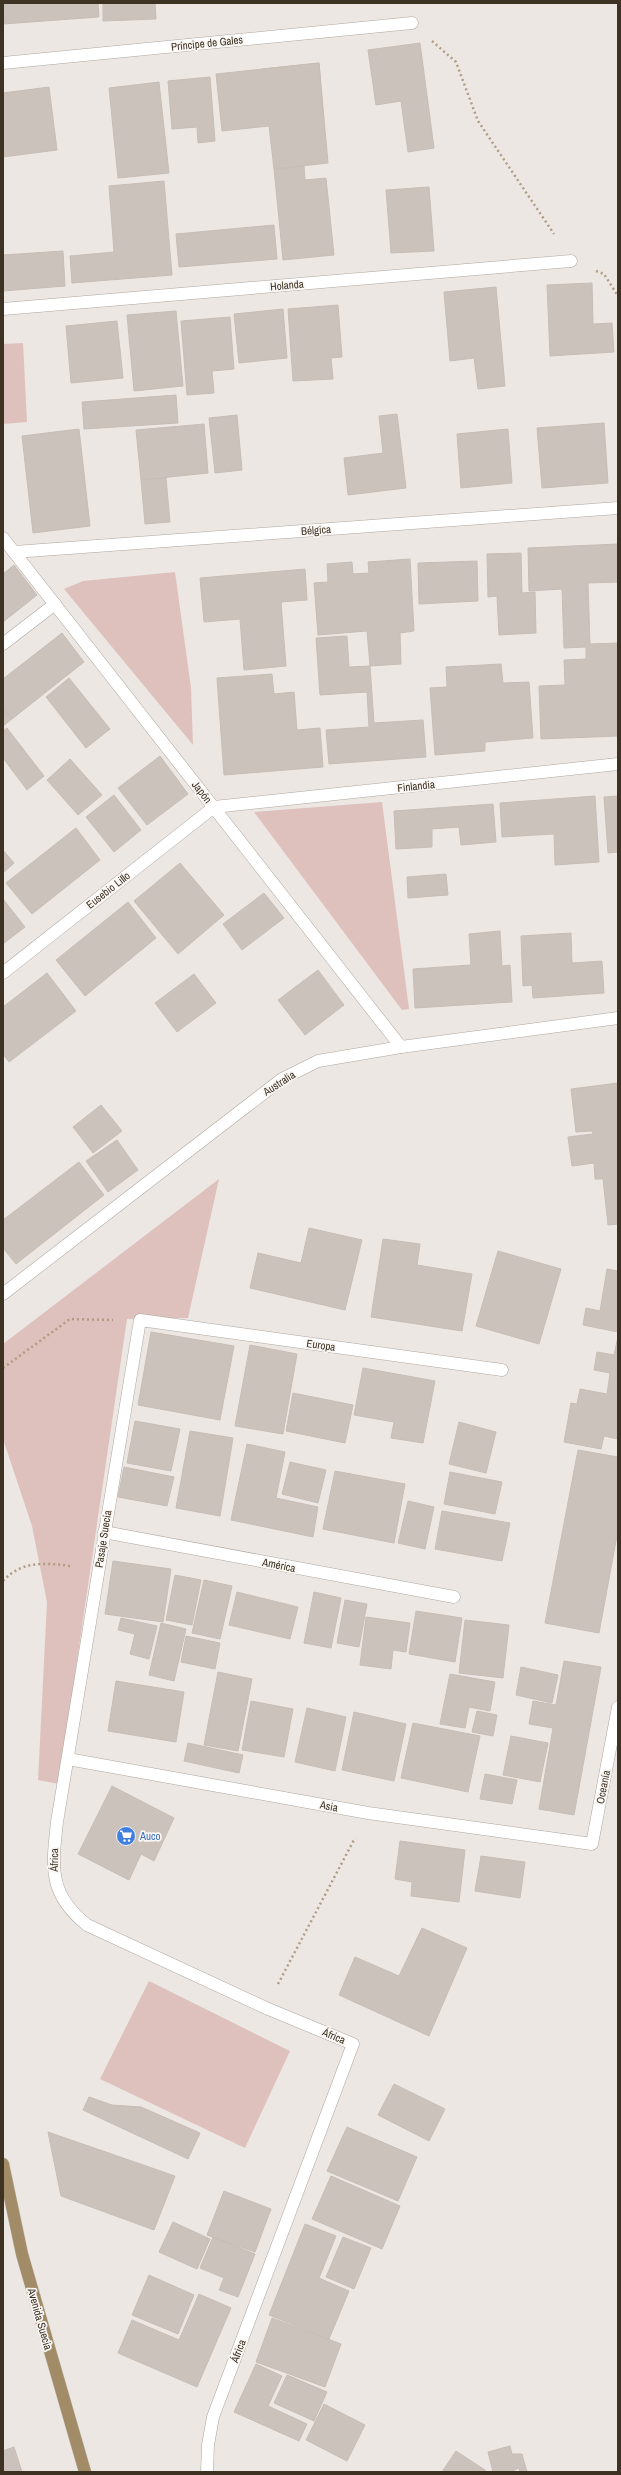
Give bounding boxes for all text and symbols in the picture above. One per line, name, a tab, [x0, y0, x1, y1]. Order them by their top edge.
street label: Príncipe de Gales	[170, 32, 244, 54]
street label: Holanda	[270, 277, 304, 293]
street label: Bélgica	[301, 522, 331, 538]
street label: Finlandia	[397, 777, 435, 795]
street label: Japón	[189, 778, 215, 806]
street label: Eusebio Lillo	[83, 868, 133, 912]
street label: Australia	[259, 1067, 298, 1099]
street label: Europa	[306, 1336, 336, 1354]
street label: Pasaje Suecia	[92, 1509, 114, 1569]
street label: América	[260, 1555, 297, 1575]
street label: Oceanía	[593, 1769, 613, 1805]
street label: Asia	[318, 1797, 339, 1814]
supermarket icon: Auco	[115, 1825, 137, 1847]
place label: Auco	[139, 1829, 161, 1843]
street label: África	[47, 1848, 61, 1873]
street label: África	[319, 2025, 348, 2047]
street label: Avenida Suecia	[24, 2286, 55, 2351]
street label: África	[227, 2337, 249, 2365]

